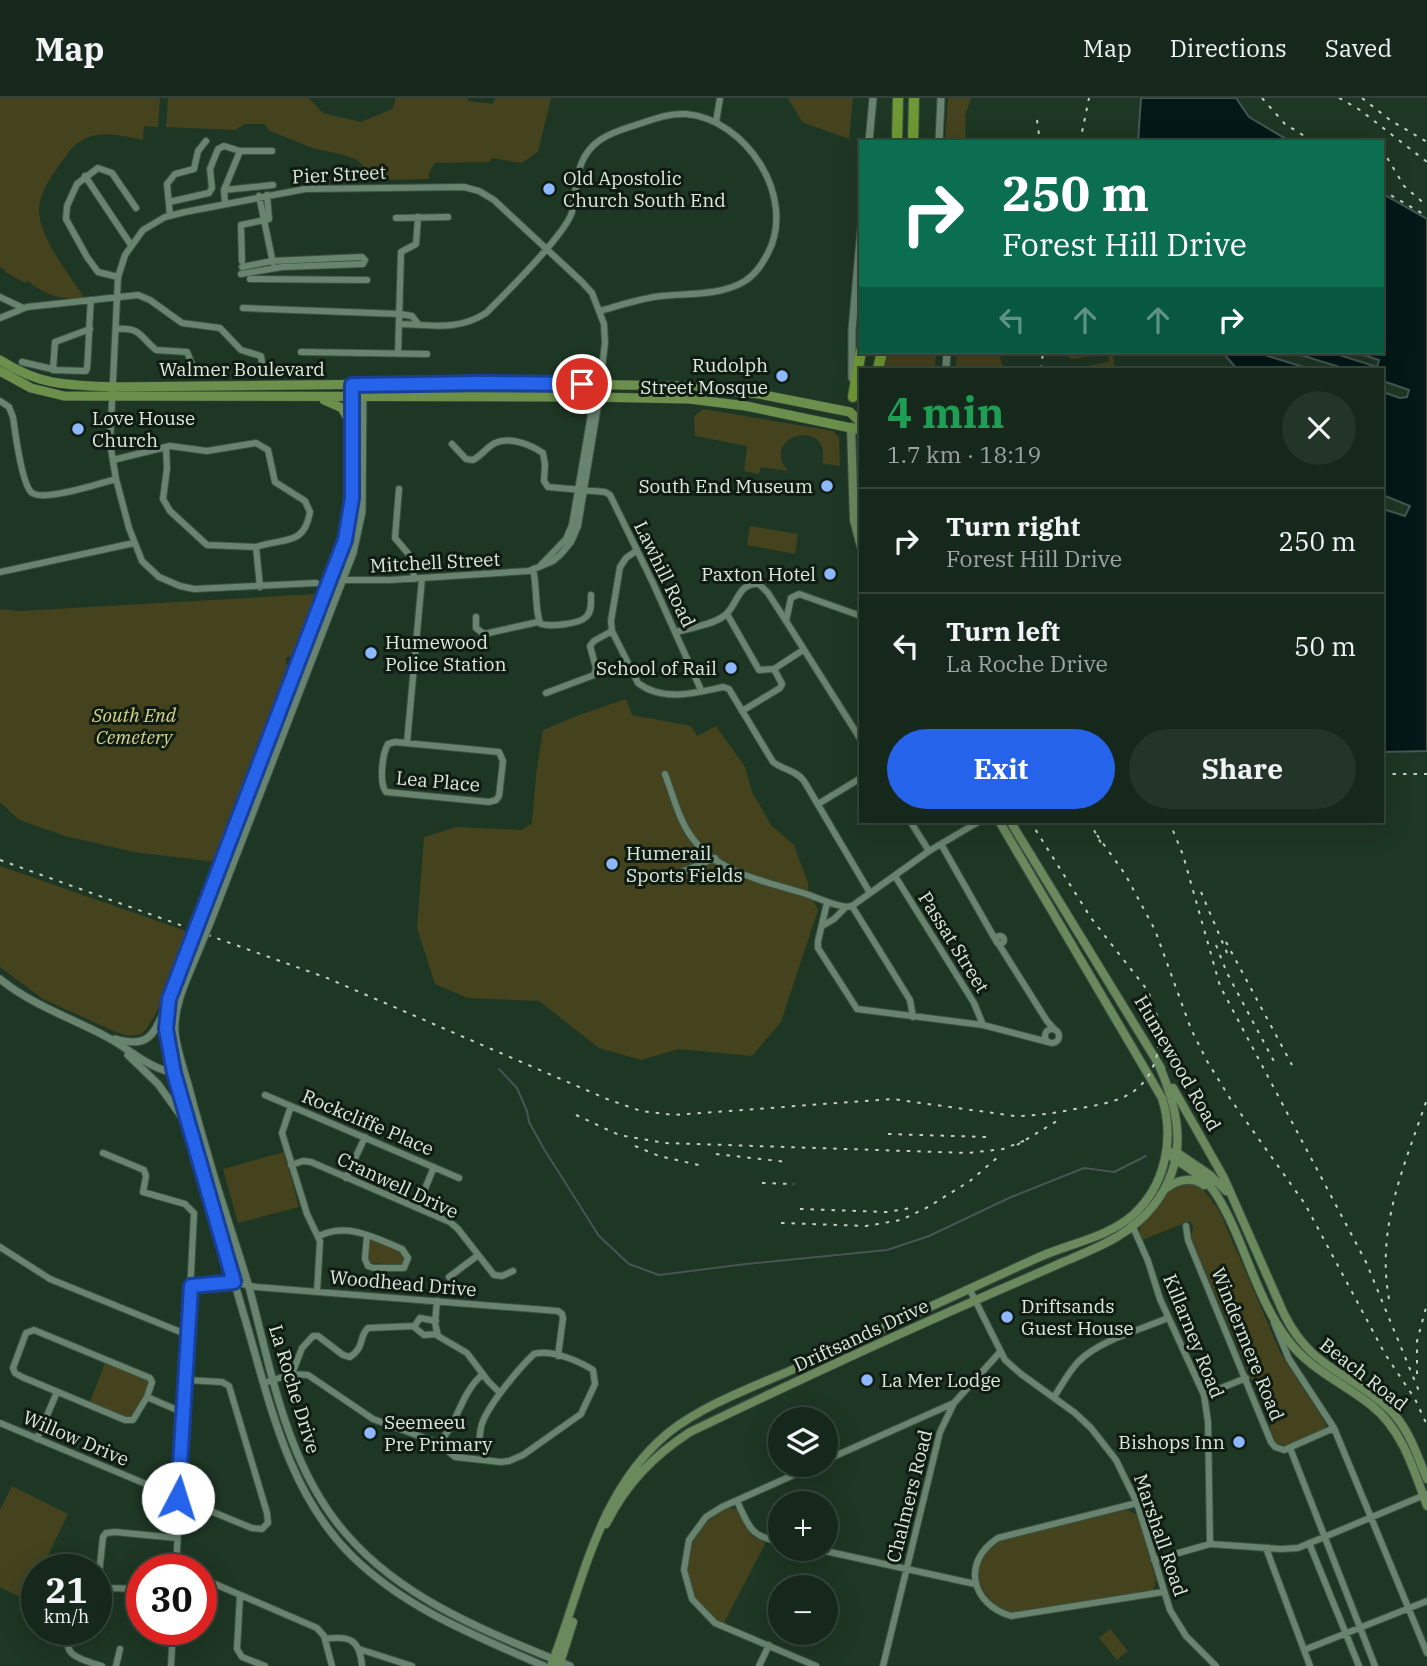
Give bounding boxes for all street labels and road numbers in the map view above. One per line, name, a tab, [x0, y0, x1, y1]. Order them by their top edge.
street label: Pier Street	[291, 160, 387, 188]
street label: Walmer Boulevard	[159, 357, 325, 381]
street label: Lawhill Road	[629, 517, 701, 631]
street label: Mitchell Street	[369, 547, 501, 577]
street label: Lea Place	[395, 765, 481, 797]
street label: Passat Street	[913, 887, 995, 997]
street label: Humewood Road	[1129, 991, 1227, 1135]
street label: Rockcliffe Place	[299, 1083, 437, 1161]
street label: Cranwell Drive	[333, 1146, 463, 1224]
street label: Windermere Road	[1206, 1264, 1290, 1424]
street label: Woodhead Drive	[329, 1265, 477, 1301]
street label: Killarney Road	[1158, 1270, 1230, 1402]
street label: Driftsands Drive	[790, 1293, 932, 1377]
street label: La Roche Drive	[264, 1322, 326, 1456]
street label: Beach Road	[1315, 1332, 1413, 1416]
street label: Willow Drive	[19, 1405, 133, 1471]
street label: Chalmers Road	[881, 1427, 937, 1565]
street label: Marshall Road	[1129, 1471, 1193, 1599]

